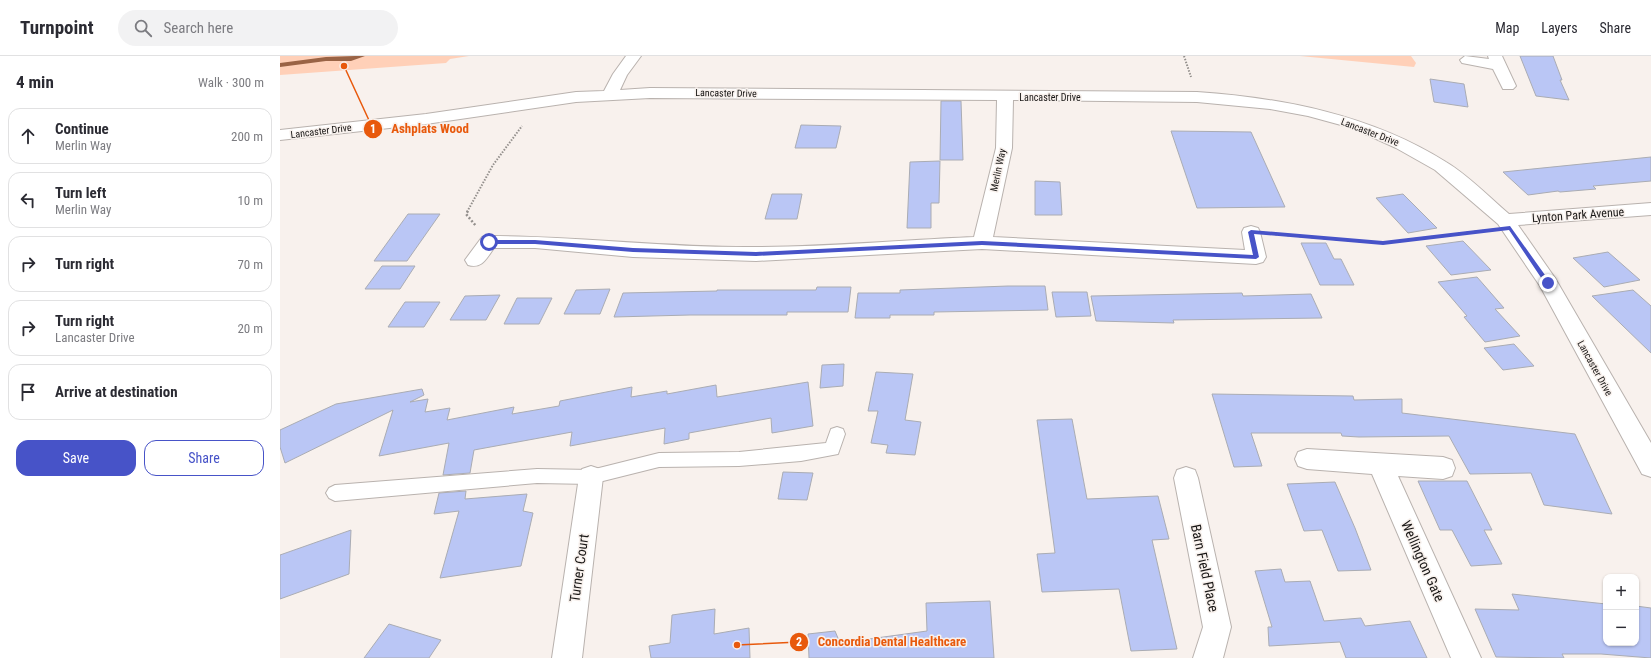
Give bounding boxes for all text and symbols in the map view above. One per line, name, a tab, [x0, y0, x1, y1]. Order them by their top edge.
search box	[118, 10, 398, 46]
text: Turnpoint	[20, 16, 94, 39]
icon: search	[132, 17, 154, 39]
text: Search here	[164, 19, 233, 37]
text: Map	[1495, 20, 1519, 36]
text: Layers	[1541, 20, 1578, 36]
text: Share	[1600, 20, 1631, 36]
text: 4 min	[16, 72, 54, 92]
text: Walk · 300 m	[198, 75, 264, 90]
street label: Lancaster Drive	[695, 87, 757, 99]
street label: Lancaster Drive	[1019, 92, 1081, 103]
callout: Ashplats Wood	[363, 116, 476, 141]
street label: Lancaster Drive	[1339, 116, 1401, 148]
text: Continue	[55, 120, 109, 138]
text: Ashplats Wood	[391, 121, 469, 136]
street label: Lancaster Drive	[290, 122, 352, 140]
text: 1	[370, 122, 376, 136]
icon: ahead	[17, 125, 39, 147]
text: 200 m	[231, 129, 263, 144]
text: Merlin Way	[55, 138, 111, 153]
street label: Merlin Way	[988, 148, 1008, 192]
text: Turn left	[55, 184, 106, 202]
icon: left	[17, 189, 39, 211]
text: 10 m	[237, 193, 263, 208]
text: Merlin Way	[55, 202, 111, 217]
street label: Lynton Park Avenue	[1531, 205, 1625, 225]
route start	[480, 233, 498, 251]
icon: right	[17, 253, 39, 275]
text: Turn right	[55, 255, 114, 273]
text: 70 m	[237, 257, 263, 272]
route end	[1539, 274, 1557, 292]
text: Turn right	[55, 312, 114, 330]
icon: right	[17, 317, 39, 339]
text: 20 m	[237, 321, 263, 336]
text: Lancaster Drive	[55, 330, 135, 345]
street label: Lancaster Drive	[1575, 339, 1615, 398]
icon: arrive	[17, 381, 39, 403]
text: Arrive at destination	[55, 383, 178, 401]
button: Save	[16, 440, 136, 476]
button: Share	[144, 440, 264, 476]
street label: Wellington Gate	[1398, 518, 1448, 604]
street label: Barn Field Place	[1188, 523, 1222, 614]
street label: Turner Court	[566, 533, 592, 603]
map controls	[1603, 574, 1639, 646]
button: +	[1603, 574, 1639, 610]
button: −	[1603, 610, 1639, 646]
callout: Concordia Dental Healthcare	[789, 629, 974, 654]
text: Concordia Dental Healthcare	[818, 634, 966, 649]
text: 2	[796, 635, 802, 649]

